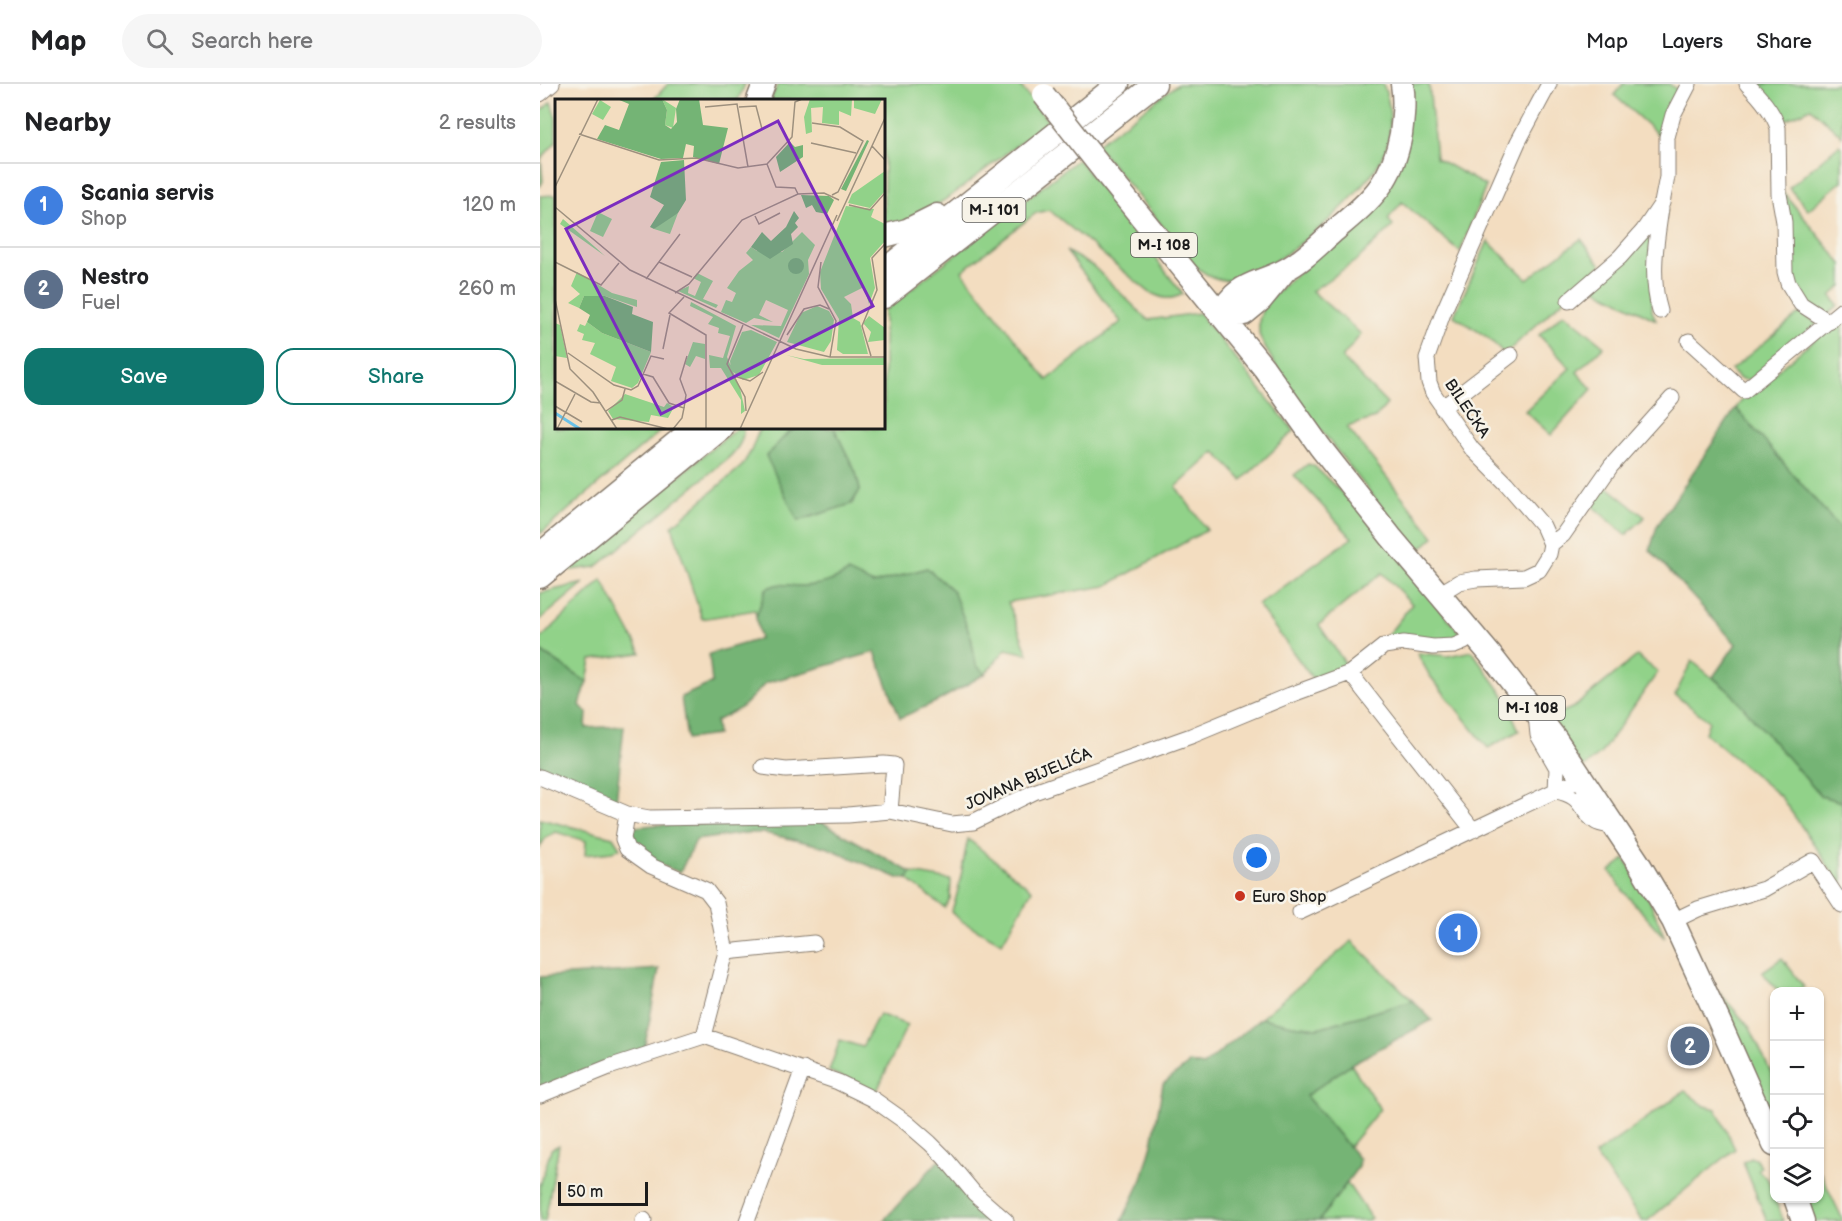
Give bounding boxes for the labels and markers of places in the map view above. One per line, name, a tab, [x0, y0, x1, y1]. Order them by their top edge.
place label: Euro Shop	[1252, 888, 1326, 907]
marker: Euro Shop	[1233, 889, 1247, 903]
pin: 1	[1438, 910, 1478, 956]
pin: 2	[1670, 1024, 1710, 1068]

